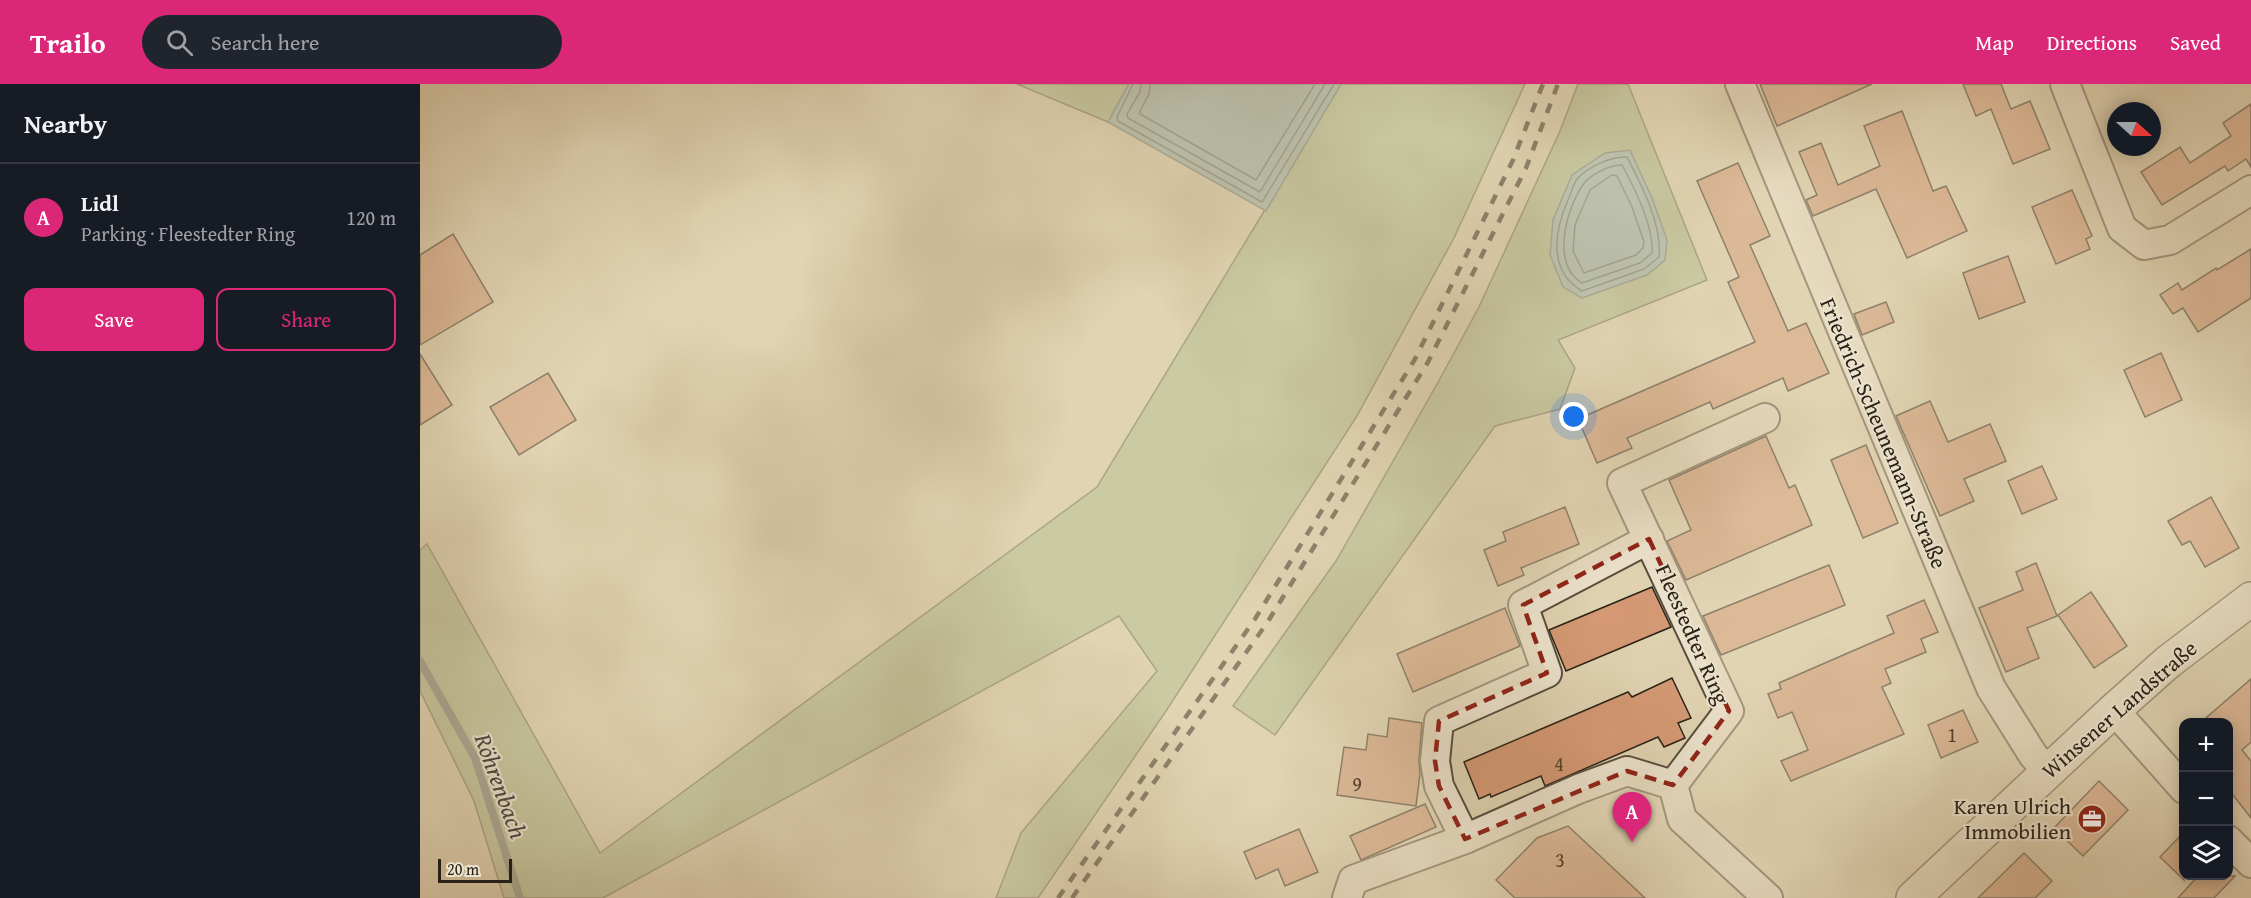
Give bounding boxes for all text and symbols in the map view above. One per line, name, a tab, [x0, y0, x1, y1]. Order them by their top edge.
search box	[142, 15, 562, 69]
text: Trailo	[30, 22, 106, 63]
icon: search	[163, 26, 196, 59]
text: Search here	[211, 26, 319, 58]
text: Map	[1975, 27, 2014, 58]
text: Directions	[2047, 27, 2137, 58]
text: Saved	[2170, 27, 2221, 58]
north arrow	[2107, 102, 2161, 156]
text: Nearby	[24, 104, 107, 143]
text: Lidl	[81, 187, 119, 219]
text: A	[37, 203, 50, 232]
text: 120 m	[346, 203, 396, 232]
text: Parking · Fleestedter Ring	[81, 219, 295, 248]
button: Save	[24, 288, 204, 351]
button: Share	[216, 288, 396, 351]
street label: Friedrich-Scheunemann-Straße	[1812, 293, 1956, 573]
your location	[1559, 402, 1588, 431]
street label: Fleestedter Ring	[1648, 559, 1738, 709]
street label: Winsener Landstraße	[2034, 632, 2204, 786]
map controls	[2179, 718, 2233, 880]
button: +	[2179, 718, 2233, 772]
house number: 1	[1947, 720, 1957, 749]
water label: Röhrenbach	[466, 728, 536, 843]
house number: 4	[1554, 749, 1564, 778]
house number: 9	[1352, 769, 1362, 798]
button: −	[2179, 772, 2233, 826]
place label: Karen Ulrich Immobilien	[1954, 790, 2072, 847]
pin: A	[1612, 792, 1652, 842]
office icon: Karen Ulrich Immobilien	[2076, 803, 2108, 835]
button: layers	[2179, 826, 2233, 880]
house number: 3	[1555, 845, 1565, 874]
scale bar	[438, 856, 512, 884]
text: 20 m	[447, 857, 479, 881]

